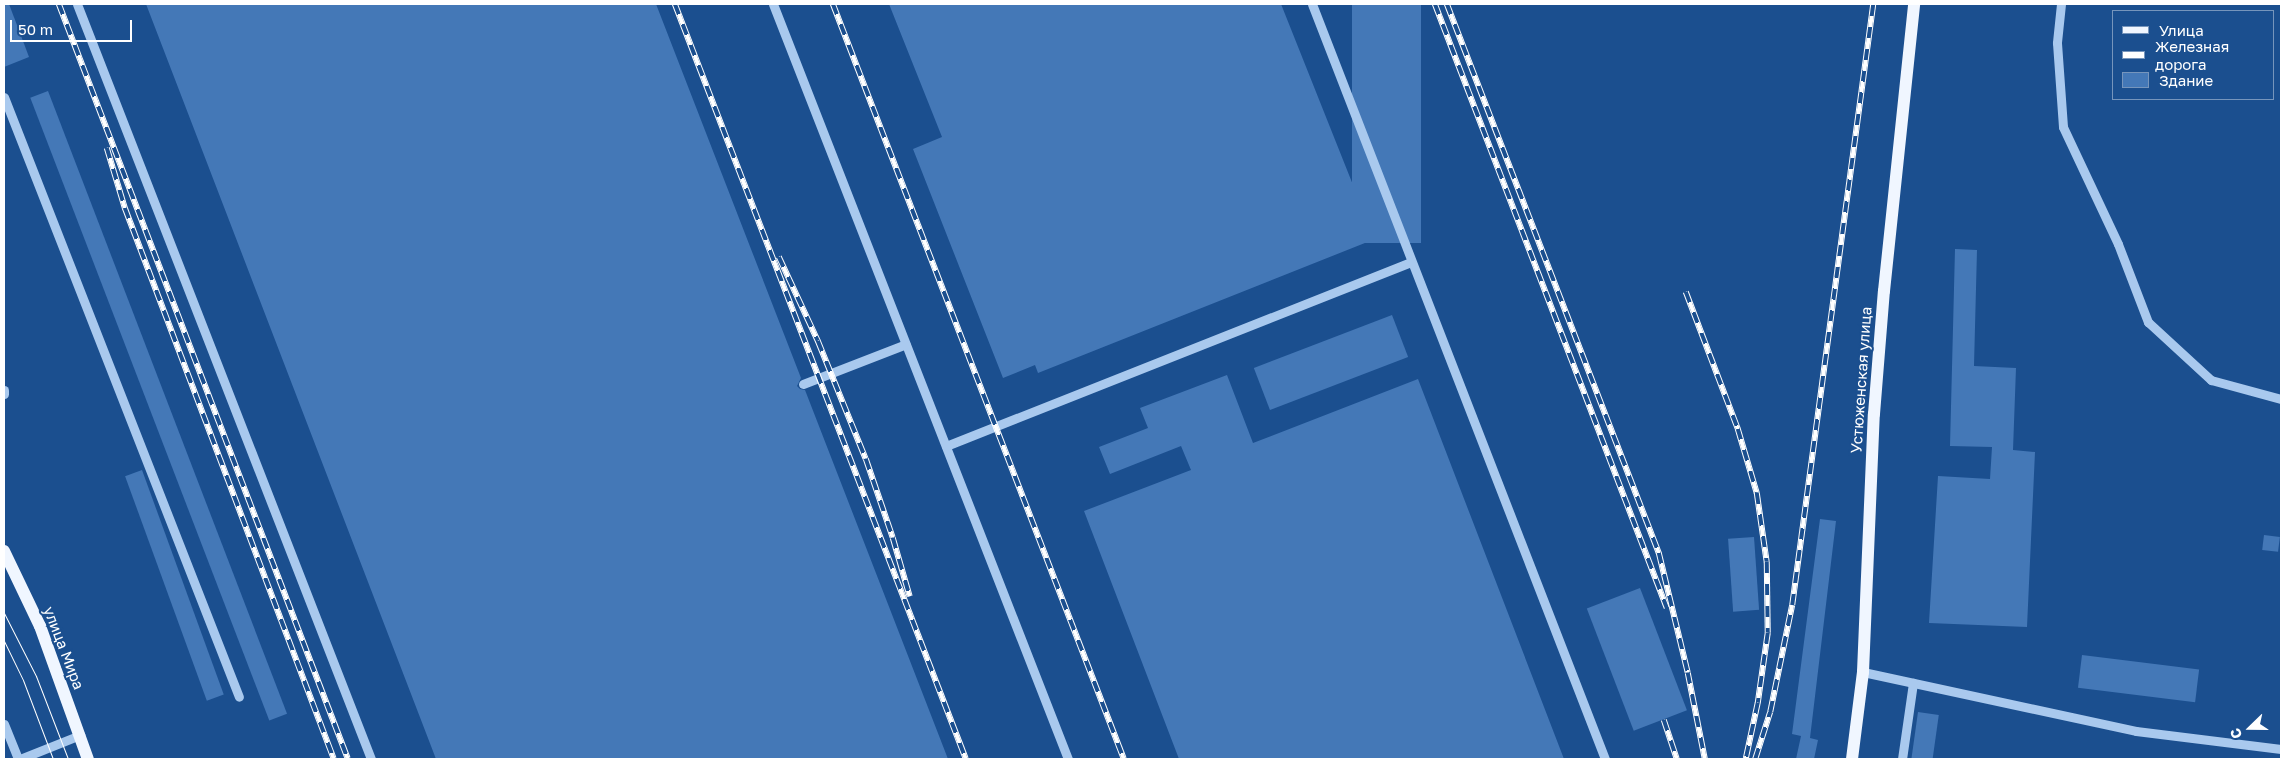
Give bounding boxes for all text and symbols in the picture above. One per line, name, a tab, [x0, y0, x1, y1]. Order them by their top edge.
scale bar	[12, 10, 135, 42]
legend	[2112, 10, 2275, 100]
text: 50 m	[18, 20, 53, 38]
text: Улица	[2159, 21, 2204, 39]
text: Железная дорога	[2155, 37, 2229, 73]
text: Здание	[2159, 71, 2213, 89]
street label: Устюженская улица	[1847, 306, 1875, 454]
street label: улица Мира	[40, 604, 88, 692]
north arrow	[2225, 703, 2275, 753]
text: С	[2226, 726, 2245, 742]

